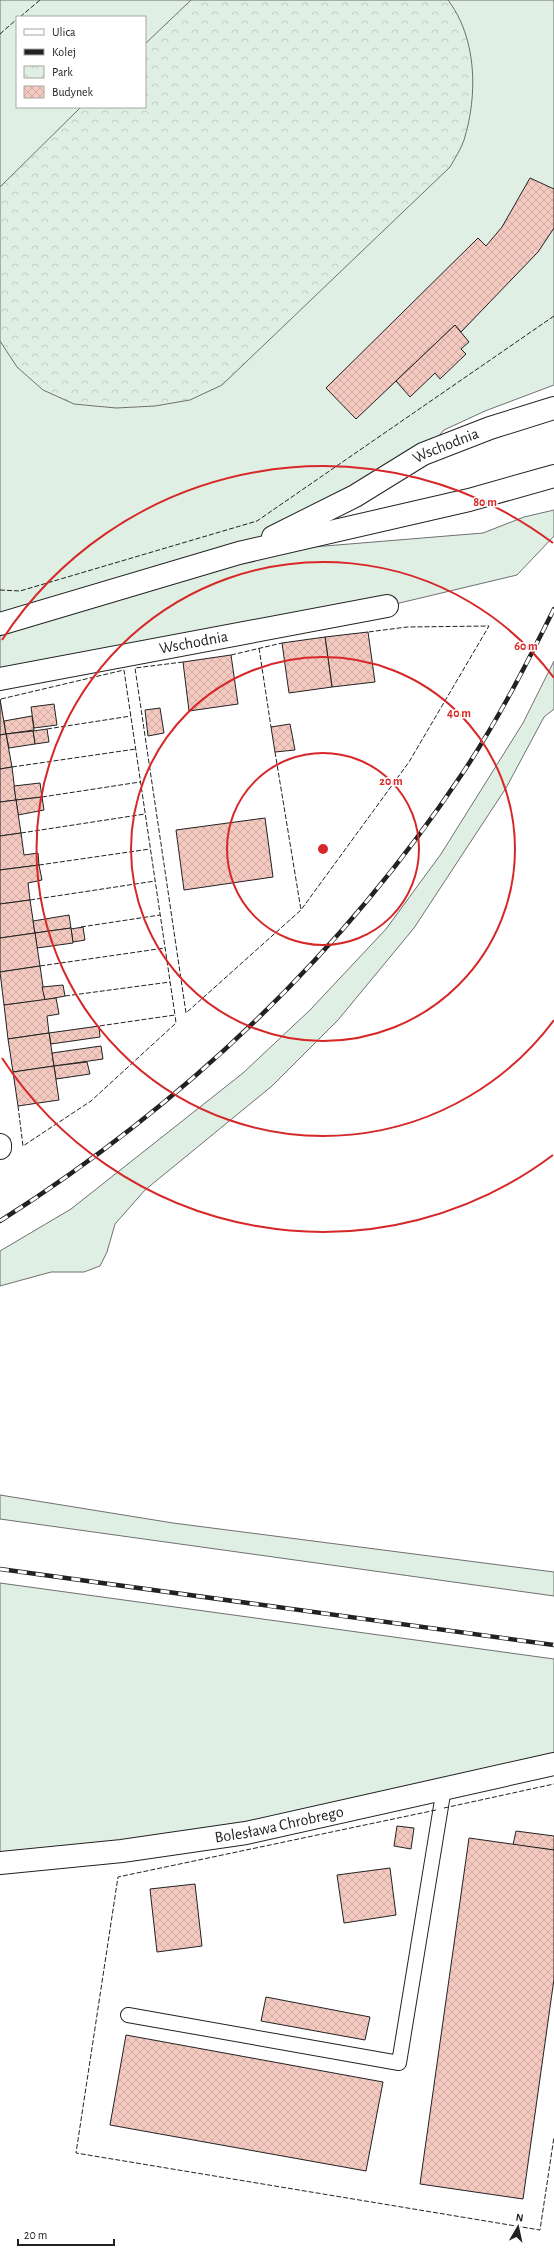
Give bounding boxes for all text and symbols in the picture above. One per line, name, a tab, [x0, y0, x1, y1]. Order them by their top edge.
legend	[16, 16, 146, 108]
text: Ulica	[52, 26, 76, 38]
text: Kolej	[52, 46, 76, 59]
text: Park	[52, 66, 73, 78]
text: Budynek	[52, 86, 94, 99]
street label: Wschodnia	[410, 425, 481, 466]
text: 80 m	[473, 496, 497, 508]
street label: Wschodnia	[158, 628, 229, 657]
text: 60 m	[514, 640, 538, 652]
text: 40 m	[447, 707, 471, 719]
text: 20 m	[379, 775, 403, 787]
centre of rings	[316, 842, 330, 856]
street label: Bolesława Chrobrego	[214, 1803, 345, 1845]
north arrow	[498, 2207, 538, 2247]
text: N	[515, 2212, 524, 2224]
scale bar	[18, 2221, 114, 2247]
text: 20 m	[24, 2229, 47, 2241]

